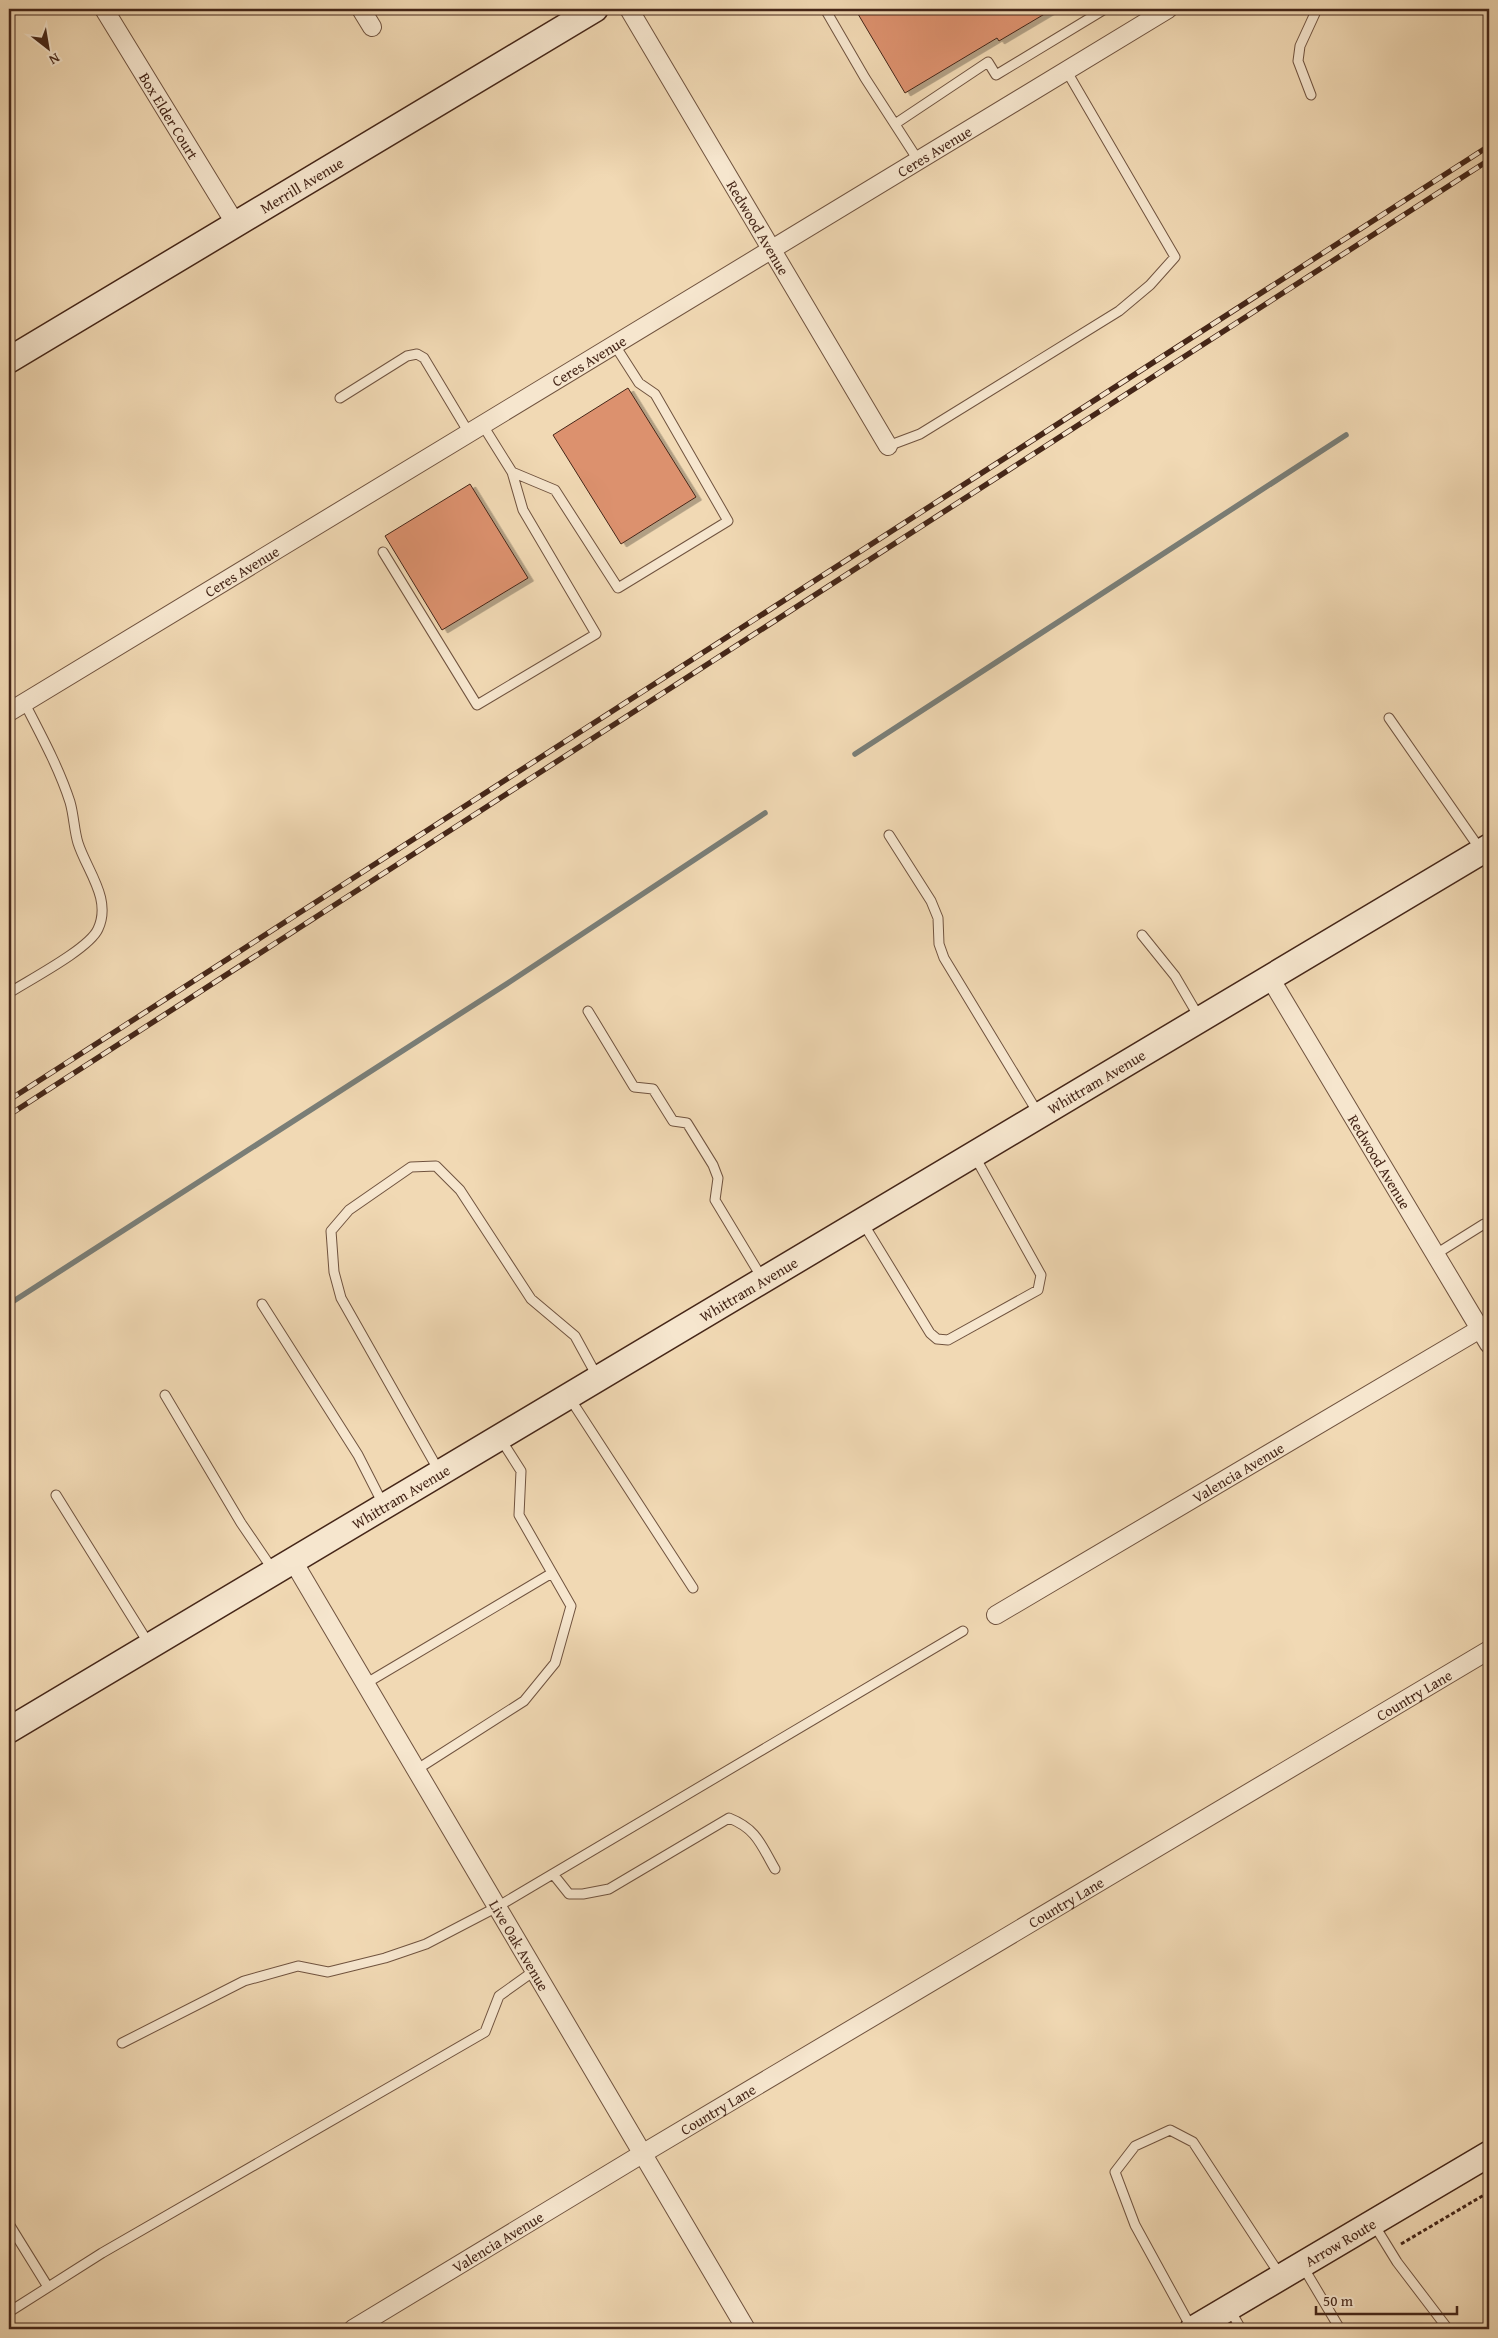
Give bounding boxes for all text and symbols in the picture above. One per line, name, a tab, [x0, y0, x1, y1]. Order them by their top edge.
north arrow	[22, 22, 72, 72]
text: N	[45, 48, 64, 70]
street label: Box Elder Court	[135, 68, 204, 164]
street label: Ceres Avenue	[893, 120, 975, 182]
street label: Merrill Avenue	[256, 152, 347, 218]
street label: Redwood Avenue	[722, 176, 795, 279]
street label: Ceres Avenue	[547, 330, 630, 391]
street label: Ceres Avenue	[200, 540, 283, 602]
street label: Whittram Avenue	[1043, 1044, 1149, 1119]
street label: Redwood Avenue	[1343, 1110, 1416, 1213]
street label: Whittram Avenue	[695, 1251, 801, 1326]
street label: Valencia Avenue	[1188, 1437, 1288, 1507]
street label: Whittram Avenue	[348, 1459, 454, 1534]
street label: Country Lane	[1372, 1664, 1456, 1725]
street label: Country Lane	[1024, 1871, 1107, 1932]
street label: Live Oak Avenue	[485, 1896, 555, 1995]
street label: Country Lane	[676, 2078, 759, 2140]
street label: Valencia Avenue	[448, 2206, 547, 2277]
street label: Arrow Route	[1301, 2213, 1380, 2271]
scale bar	[1316, 2283, 1457, 2315]
text: 50 m	[1323, 2290, 1354, 2311]

